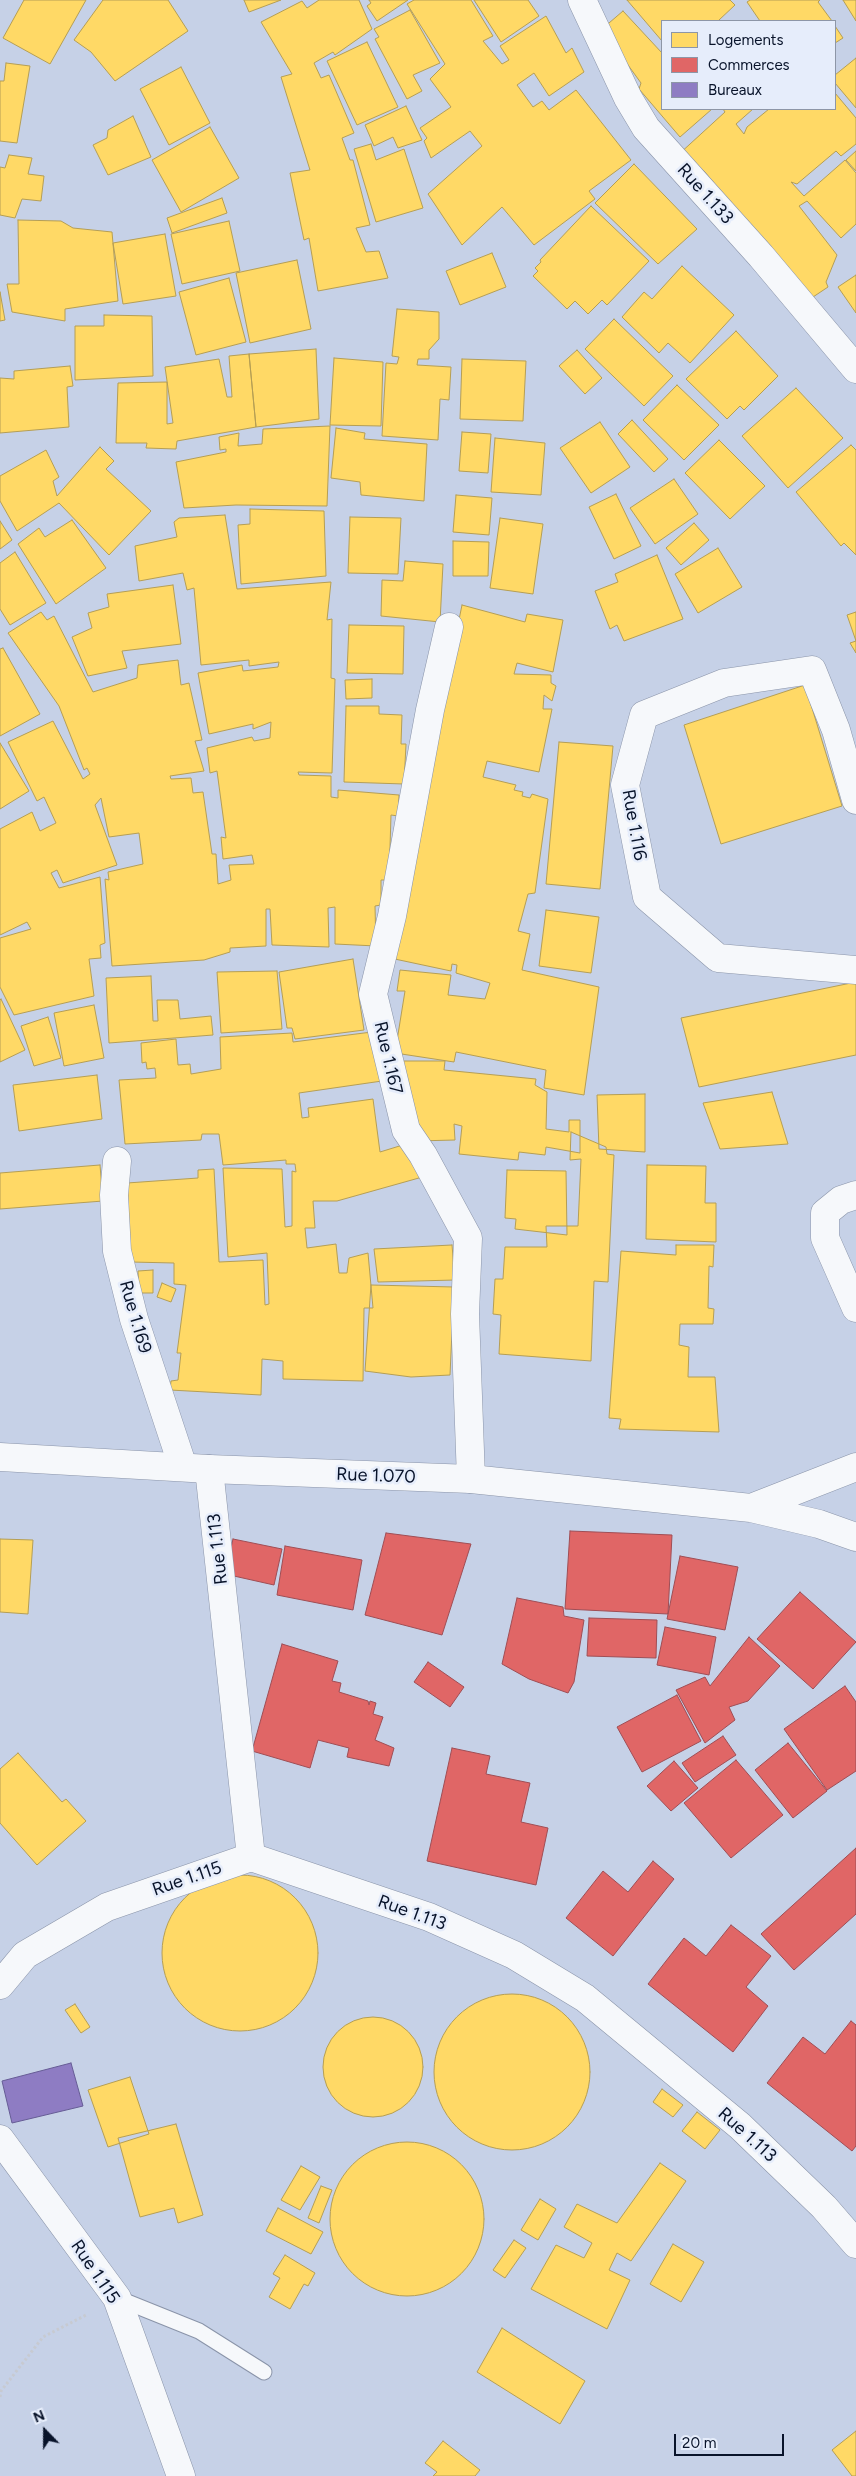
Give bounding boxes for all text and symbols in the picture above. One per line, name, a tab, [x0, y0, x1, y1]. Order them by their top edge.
legend	[661, 20, 836, 110]
text: Logements	[708, 31, 783, 49]
text: Commerces	[708, 56, 790, 74]
text: Bureaux	[708, 81, 762, 99]
street label: Rue 1.133	[672, 159, 738, 229]
street label: Rue 1.116	[617, 788, 651, 862]
street label: Rue 1.167	[369, 1019, 407, 1097]
street label: Rue 1.169	[114, 1278, 156, 1356]
street label: Rue 1.070	[336, 1464, 416, 1488]
street label: Rue 1.113	[204, 1512, 232, 1586]
street label: Rue 1.115	[149, 1857, 225, 1901]
street label: Rue 1.113	[375, 1891, 449, 1935]
street label: Rue 1.113	[713, 2103, 781, 2167]
street label: Rue 1.115	[66, 2236, 124, 2308]
north arrow	[20, 2406, 70, 2456]
text: N	[31, 2407, 47, 2427]
scale bar	[676, 2424, 786, 2456]
text: 20 m	[682, 2434, 716, 2452]

